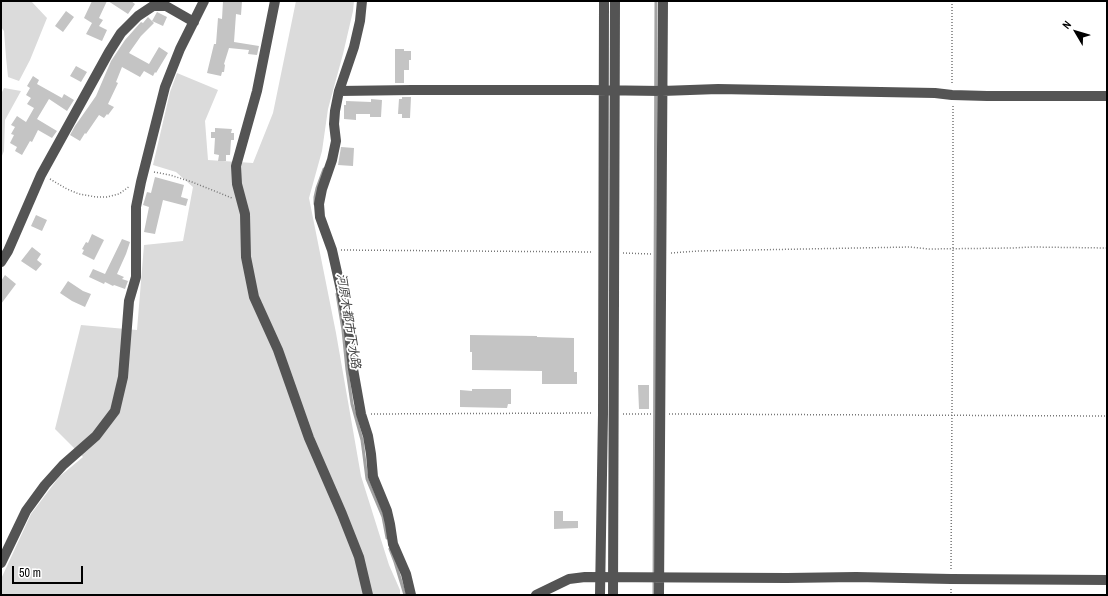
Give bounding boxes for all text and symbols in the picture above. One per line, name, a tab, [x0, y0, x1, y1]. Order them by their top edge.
north arrow	[1056, 12, 1096, 52]
text: N	[1059, 18, 1074, 31]
water label: 河原木都市下水路	[333, 272, 363, 370]
scale bar	[14, 558, 85, 584]
text: 50 m	[19, 565, 41, 581]

